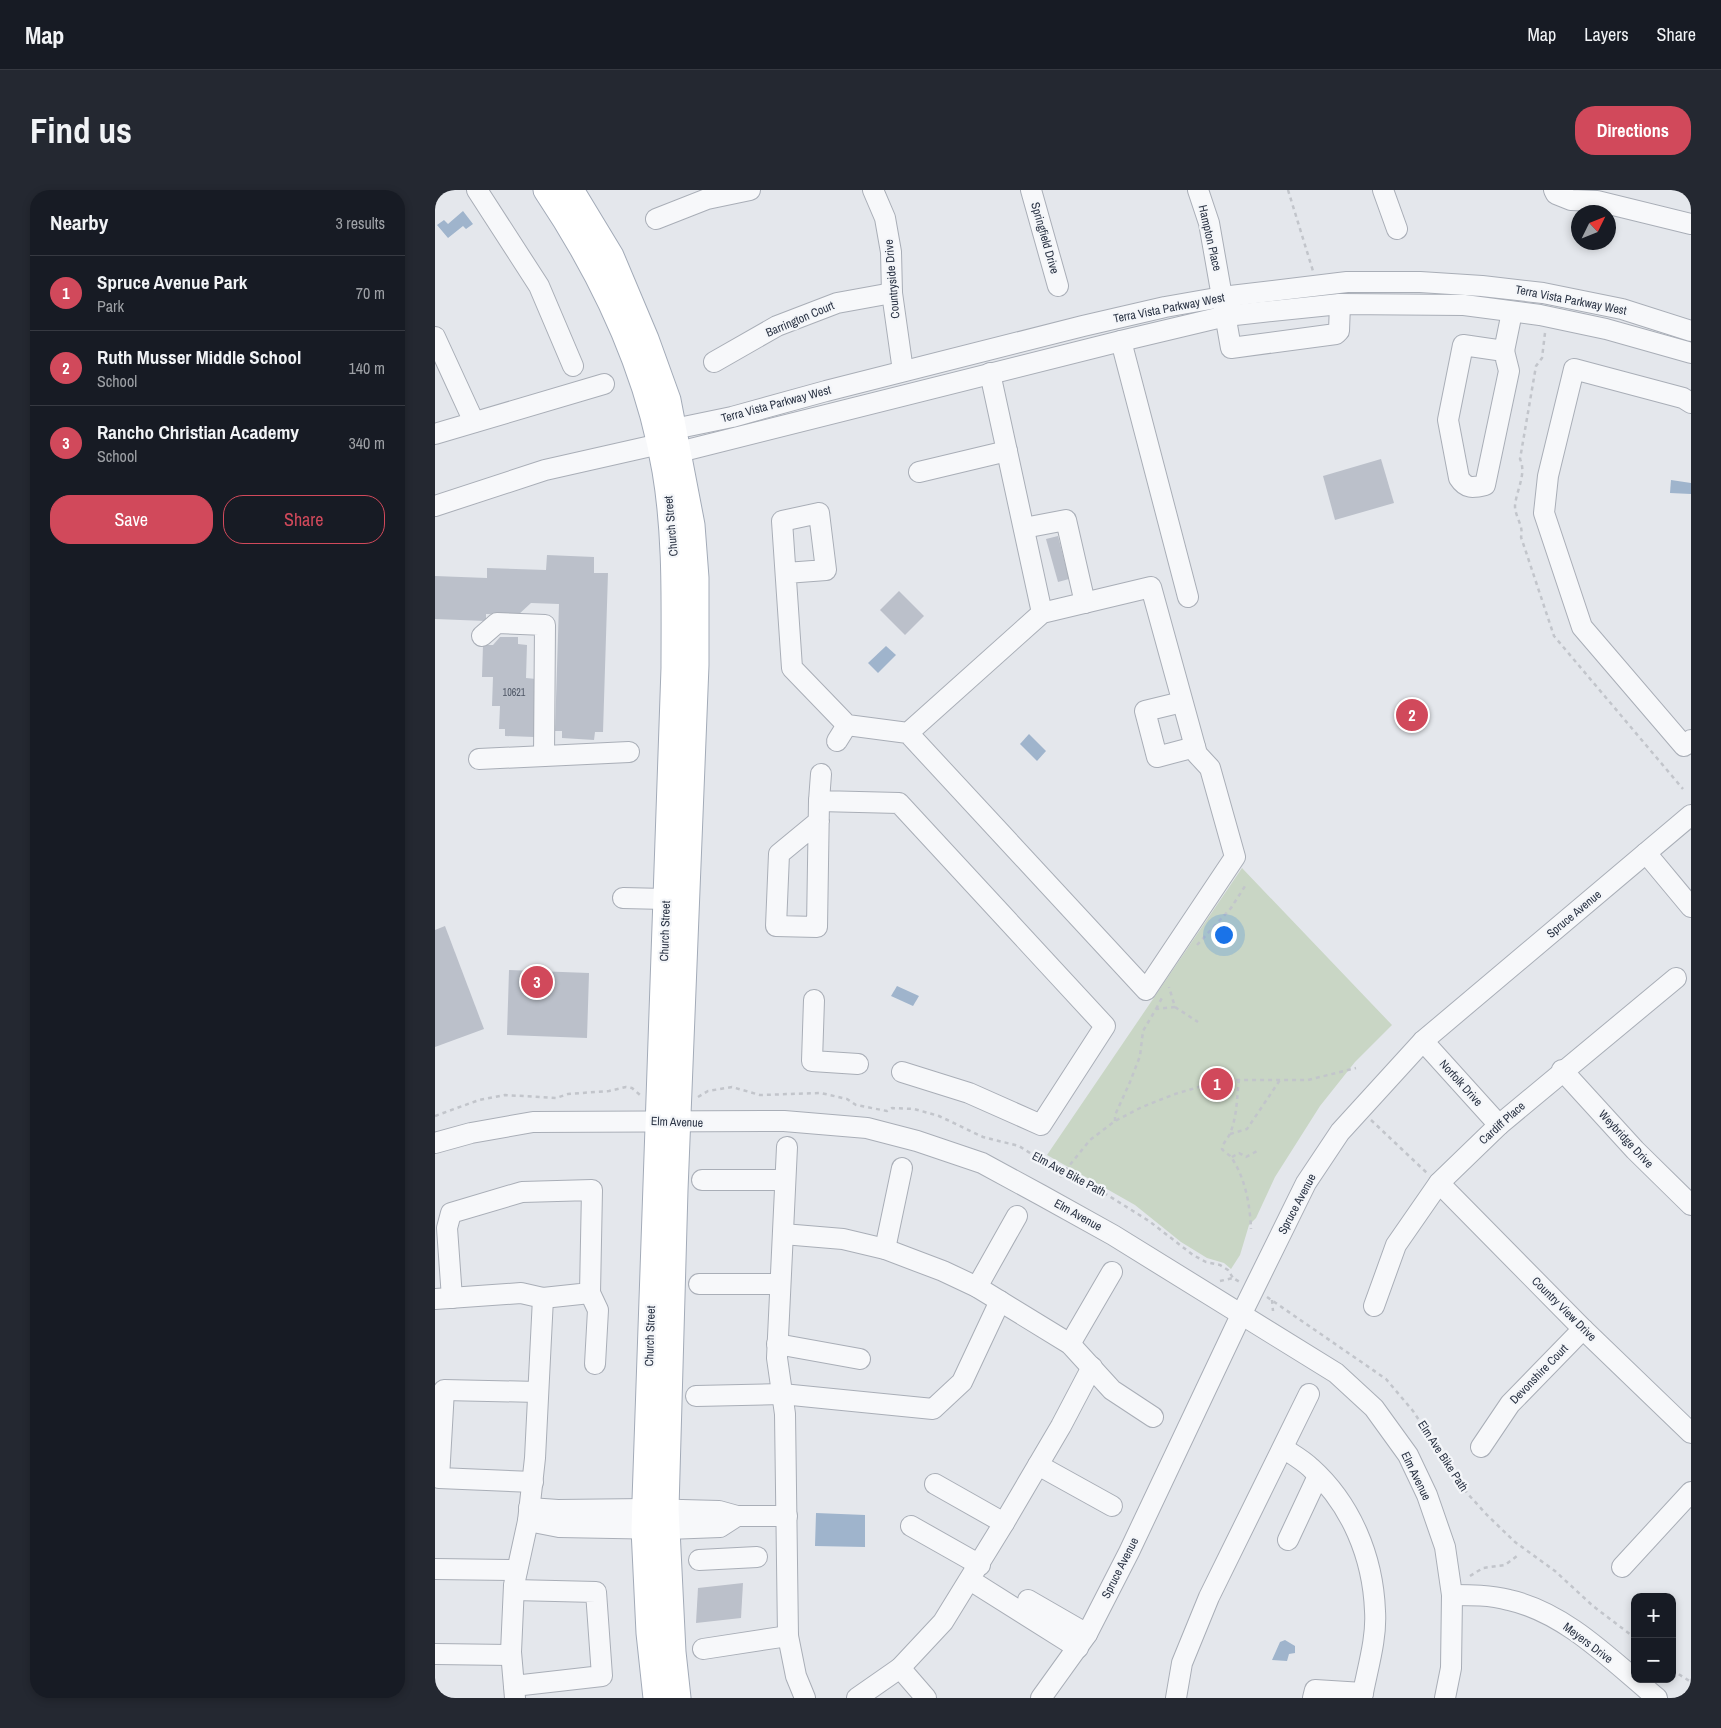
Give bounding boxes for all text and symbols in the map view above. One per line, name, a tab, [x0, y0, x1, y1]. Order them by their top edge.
text: Map	[25, 19, 64, 51]
text: Map	[1528, 22, 1556, 47]
text: Layers	[1584, 22, 1629, 47]
text: Share	[1657, 22, 1696, 47]
button: Directions	[1575, 106, 1691, 155]
text: Find us	[30, 107, 132, 154]
street label: Springfield Drive	[1027, 200, 1063, 276]
street label: Hampton Place	[1195, 203, 1225, 273]
north arrow	[1571, 205, 1616, 250]
text: Nearby	[50, 208, 108, 237]
text: 3 results	[335, 212, 385, 234]
street label: Countryside Drive	[881, 239, 903, 319]
text: Spruce Avenue Park	[97, 269, 247, 295]
street label: Terra Vista Parkway West	[1514, 281, 1628, 319]
text: 1	[62, 282, 70, 304]
text: 70 m	[356, 282, 385, 304]
street label: Terra Vista Parkway West	[1112, 289, 1226, 327]
text: Park	[97, 295, 124, 317]
street label: Barrington Court	[763, 297, 837, 341]
text: Ruth Musser Middle School	[97, 344, 301, 370]
text: 2	[62, 357, 70, 379]
text: 140 m	[349, 357, 385, 379]
text: School	[97, 370, 137, 392]
street label: Terra Vista Parkway West	[719, 382, 833, 426]
text: Rancho Christian Academy	[97, 419, 299, 445]
text: 3	[62, 432, 70, 454]
text: 340 m	[349, 432, 385, 454]
text: School	[97, 445, 137, 467]
button: Save	[50, 495, 213, 544]
button: Share	[223, 495, 385, 544]
street label: Church Street	[660, 495, 682, 557]
house number: 10621	[503, 686, 526, 699]
pin: 2	[1396, 696, 1428, 734]
street label: Spruce Avenue	[1543, 886, 1605, 942]
street label: Church Street	[656, 900, 674, 962]
your location	[1211, 922, 1237, 948]
pin: 3	[521, 963, 553, 1001]
street label: Norfolk Drive	[1436, 1056, 1486, 1110]
pin: 1	[1201, 1065, 1233, 1103]
street label: Cardiff Place	[1476, 1098, 1528, 1148]
street label: Weybridge Drive	[1595, 1107, 1657, 1171]
street label: Elm Avenue	[651, 1113, 703, 1131]
street label: Elm Ave Bike Path	[1029, 1148, 1109, 1200]
street label: Spruce Avenue	[1274, 1171, 1320, 1237]
street label: Elm Avenue	[1051, 1195, 1105, 1235]
street label: Country View Drive	[1528, 1273, 1600, 1345]
street label: Church Street	[641, 1305, 659, 1367]
street label: Devonshire Court	[1506, 1341, 1572, 1407]
street label: Elm Ave Bike Path	[1414, 1418, 1472, 1494]
street label: Elm Avenue	[1397, 1449, 1435, 1503]
street label: Spruce Avenue	[1098, 1535, 1142, 1601]
map controls	[1631, 1593, 1676, 1683]
button: +	[1631, 1593, 1676, 1638]
street label: Meyers Drive	[1560, 1619, 1616, 1667]
button: −	[1631, 1638, 1676, 1683]

